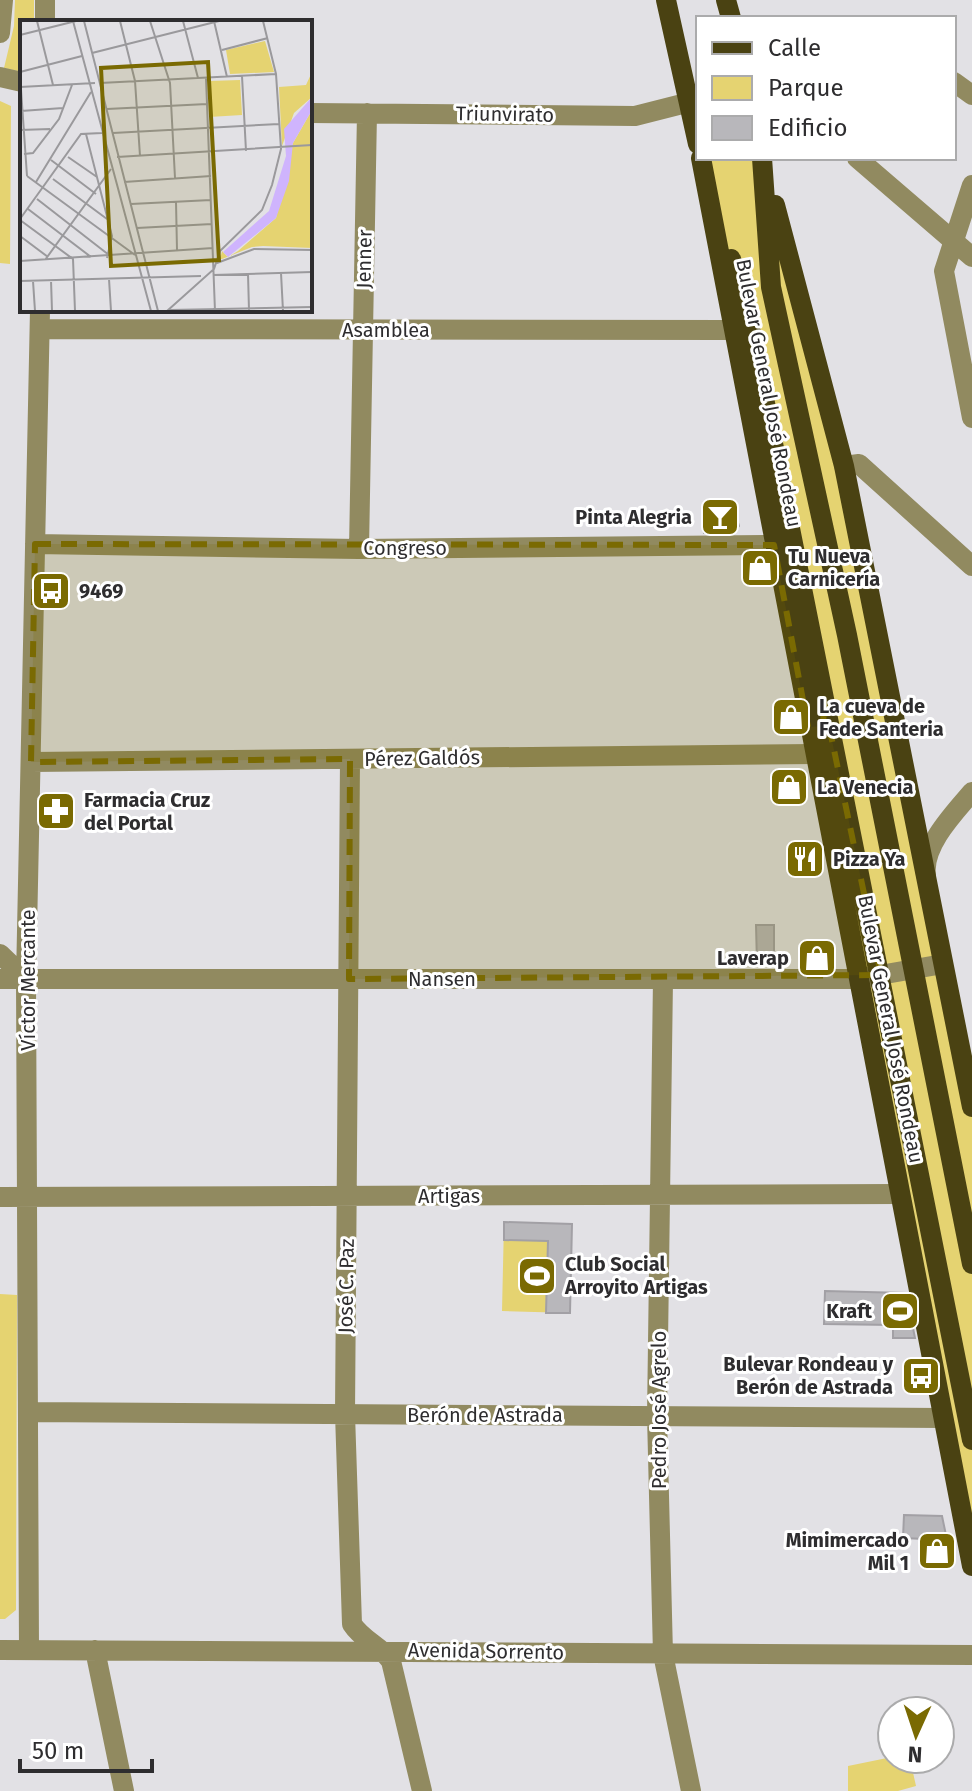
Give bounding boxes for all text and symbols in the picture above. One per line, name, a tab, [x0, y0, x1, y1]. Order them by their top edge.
legend	[696, 16, 956, 160]
inset map	[20, 20, 312, 312]
text: Calle	[768, 34, 821, 62]
text: Parque	[768, 74, 844, 102]
street label: Triunvirato	[456, 101, 554, 127]
text: Edificio	[768, 114, 848, 142]
street label: Jenner	[351, 229, 377, 289]
street label: Bulevar General José Rondeau	[731, 257, 807, 529]
street label: Asamblea	[342, 318, 430, 342]
bar icon: Pinta Alegria	[699, 496, 741, 538]
place label: Pinta Alegria	[575, 505, 692, 529]
street label: Congreso	[363, 536, 447, 560]
place label: Tu Nueva Carnicería	[788, 544, 880, 591]
shop icon: Tu Nueva Carnicería	[739, 547, 781, 589]
bus stop icon: 9469	[30, 570, 72, 612]
place label: 9469	[79, 579, 123, 603]
place label: La cueva de Fede Santeria	[819, 694, 944, 741]
shop icon: La cueva de Fede Santeria	[770, 696, 812, 738]
street label: Pérez Galdós	[364, 745, 480, 771]
shop icon: La Venecia	[768, 766, 810, 808]
place label: La Venecia	[817, 775, 913, 799]
place label: Farmacia Cruz del Portal	[84, 788, 210, 835]
pharmacy icon: Farmacia Cruz del Portal	[35, 790, 77, 832]
restaurant icon: Pizza Ya	[784, 838, 826, 880]
place label: Pizza Ya	[833, 847, 906, 871]
street label: Bulevar General José Rondeau	[853, 893, 929, 1165]
street label: Víctor Mercante	[16, 909, 40, 1051]
shop icon: Laverap	[796, 937, 838, 979]
place label: Laverap	[717, 946, 789, 970]
street label: Nansen	[408, 967, 476, 991]
street label: Artigas	[418, 1184, 480, 1208]
street label: José C. Paz	[333, 1238, 359, 1334]
place label: Club Social Arroyito Artigas	[564, 1252, 708, 1299]
sports icon: Club Social Arroyito Artigas	[516, 1255, 558, 1297]
sports icon: Kraft	[879, 1290, 921, 1332]
place label: Kraft	[826, 1299, 872, 1323]
street label: Pedro José Agrelo	[647, 1331, 671, 1489]
place label: Bulevar Rondeau y Berón de Astrada	[723, 1352, 894, 1399]
bus stop icon: Bulevar Rondeau y Berón de Astrada	[900, 1355, 942, 1397]
street label: Berón de Astrada	[407, 1403, 563, 1427]
place label: Mimimercado Mil 1	[786, 1528, 909, 1575]
shop icon: Mimimercado Mil 1	[916, 1530, 958, 1572]
street label: Avenida Sorrento	[408, 1638, 564, 1664]
north arrow	[876, 1695, 956, 1775]
scale bar	[20, 1723, 152, 1773]
text: 50 m	[32, 1737, 84, 1765]
text: N	[907, 1741, 923, 1768]

